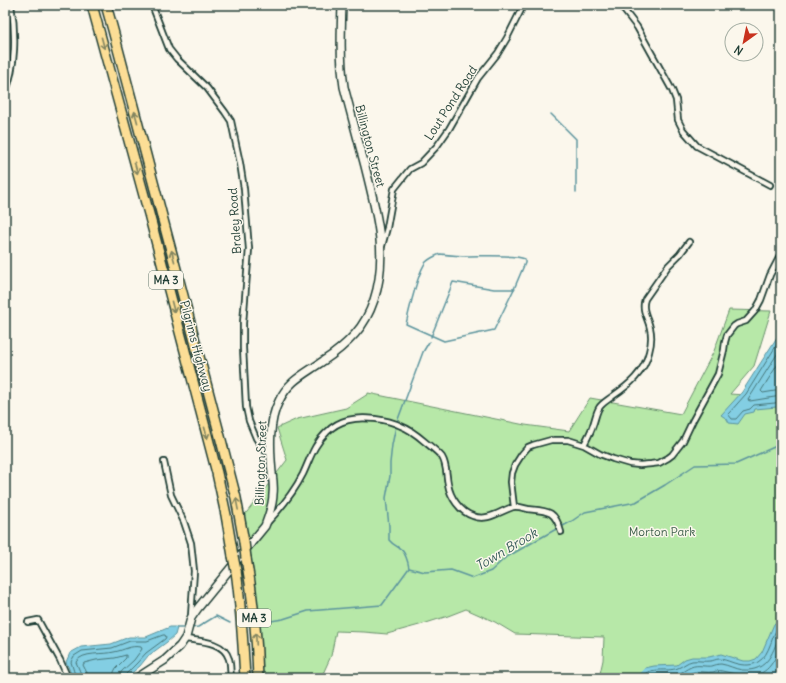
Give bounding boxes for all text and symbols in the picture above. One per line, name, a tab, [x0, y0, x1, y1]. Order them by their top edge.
north arrow	[724, 22, 764, 62]
one-way arrow	[100, 36, 107, 49]
text: N	[732, 42, 746, 58]
street label: Lout Pond Road	[421, 63, 480, 143]
street label: Billington Street	[352, 103, 389, 189]
one-way arrow	[132, 111, 140, 124]
one-way arrow	[133, 161, 141, 174]
street label: Braley Road	[225, 187, 244, 255]
one-way arrow	[169, 250, 176, 263]
road number: MA 3	[149, 271, 183, 289]
street label: Pilgrims Highway	[177, 299, 216, 393]
one-way arrow	[170, 301, 177, 314]
street label: Billington Street	[252, 420, 269, 506]
one-way arrow	[203, 426, 210, 439]
one-way arrow	[233, 498, 241, 511]
water label: Town Brook	[472, 524, 541, 574]
park label: Morton Park	[629, 524, 695, 539]
road number: MA 3	[237, 609, 271, 627]
one-way arrow	[252, 633, 259, 646]

